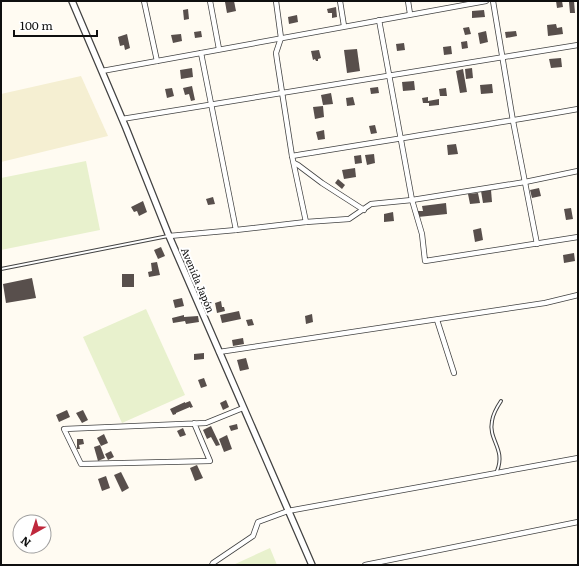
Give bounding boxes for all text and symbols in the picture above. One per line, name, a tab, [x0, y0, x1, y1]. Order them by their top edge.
scale bar	[14, 12, 97, 38]
text: 100 m	[20, 16, 53, 34]
street label: Avenida Japón	[178, 245, 219, 315]
north arrow	[12, 514, 52, 554]
text: N	[16, 533, 34, 552]

